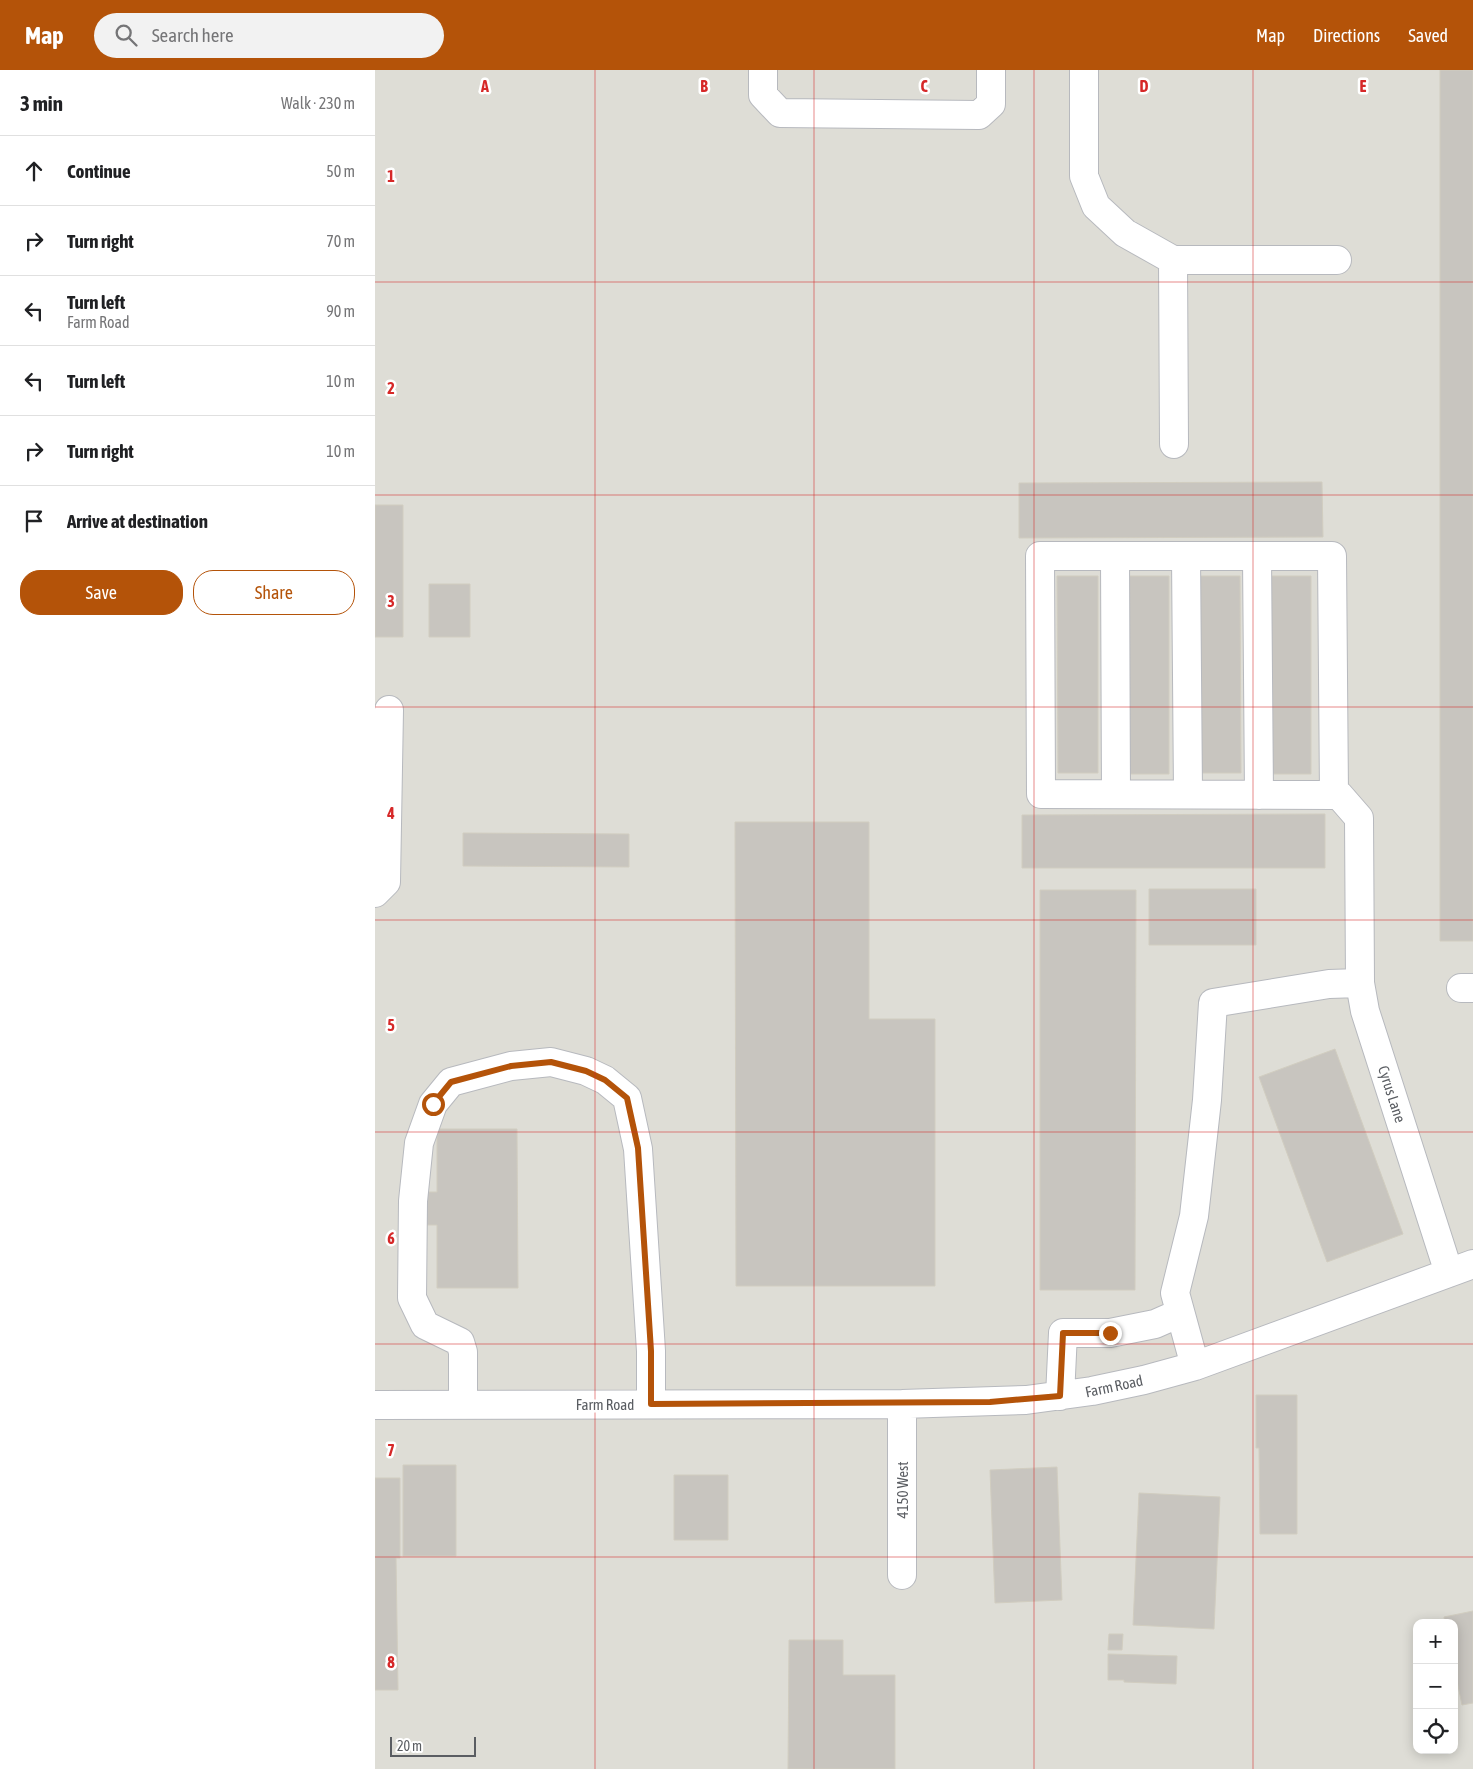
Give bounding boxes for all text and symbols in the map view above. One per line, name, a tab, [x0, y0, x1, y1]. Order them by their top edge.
search box	[94, 13, 444, 58]
icon: search	[112, 21, 140, 49]
text: Map	[25, 22, 64, 49]
text: Search here	[152, 24, 234, 46]
text: Map	[1256, 25, 1285, 46]
text: Directions	[1313, 25, 1380, 46]
text: Saved	[1408, 25, 1448, 46]
text: A	[480, 77, 489, 95]
text: B	[700, 77, 708, 95]
text: C	[920, 77, 928, 95]
text: D	[1140, 77, 1149, 95]
text: E	[1360, 77, 1367, 95]
text: 3 min	[20, 91, 63, 115]
text: Walk · 230 m	[281, 94, 355, 112]
icon: ahead	[20, 157, 48, 185]
text: Continue	[67, 160, 131, 182]
text: 50 m	[326, 162, 355, 180]
text: 1	[387, 167, 395, 185]
icon: right	[20, 227, 48, 255]
text: Turn right	[67, 230, 134, 252]
text: 70 m	[326, 232, 355, 250]
text: Turn left	[67, 291, 125, 313]
icon: left	[20, 297, 48, 325]
text: 90 m	[326, 302, 355, 320]
text: Farm Road	[67, 313, 130, 331]
icon: left	[20, 367, 48, 395]
text: Turn left	[67, 370, 125, 392]
text: 10 m	[326, 372, 355, 390]
text: 2	[387, 379, 395, 397]
icon: right	[20, 437, 48, 465]
text: Turn right	[67, 440, 134, 462]
text: 10 m	[326, 442, 355, 460]
icon: arrive	[20, 507, 48, 535]
text: Arrive at destination	[67, 510, 208, 532]
button: Save	[20, 570, 183, 615]
button: Share	[193, 570, 355, 615]
text: 3	[387, 592, 395, 610]
text: 4	[386, 804, 395, 822]
text: 5	[387, 1016, 395, 1034]
street label: Cyrus Lane	[1375, 1063, 1409, 1125]
route start	[422, 1093, 445, 1116]
text: 6	[387, 1229, 395, 1247]
route end	[1099, 1322, 1122, 1345]
street label: Farm Road	[1084, 1372, 1144, 1400]
street label: Farm Road	[576, 1396, 634, 1413]
text: 7	[387, 1441, 395, 1459]
street label: 4150 West	[894, 1461, 911, 1519]
map controls	[1413, 1619, 1458, 1754]
button: +	[1413, 1619, 1458, 1664]
text: 8	[387, 1653, 395, 1671]
button: −	[1413, 1664, 1458, 1709]
button: locate	[1413, 1709, 1458, 1754]
scale bar	[390, 1734, 476, 1757]
text: 20 m	[397, 1738, 422, 1754]

